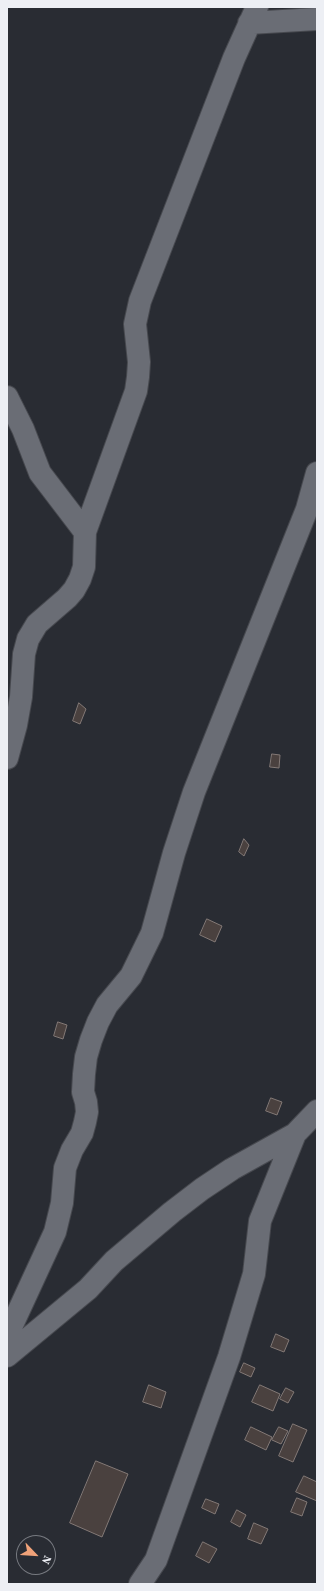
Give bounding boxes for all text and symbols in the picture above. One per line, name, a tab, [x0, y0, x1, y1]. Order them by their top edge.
north arrow	[16, 1535, 56, 1575]
text: N	[38, 1553, 55, 1567]

